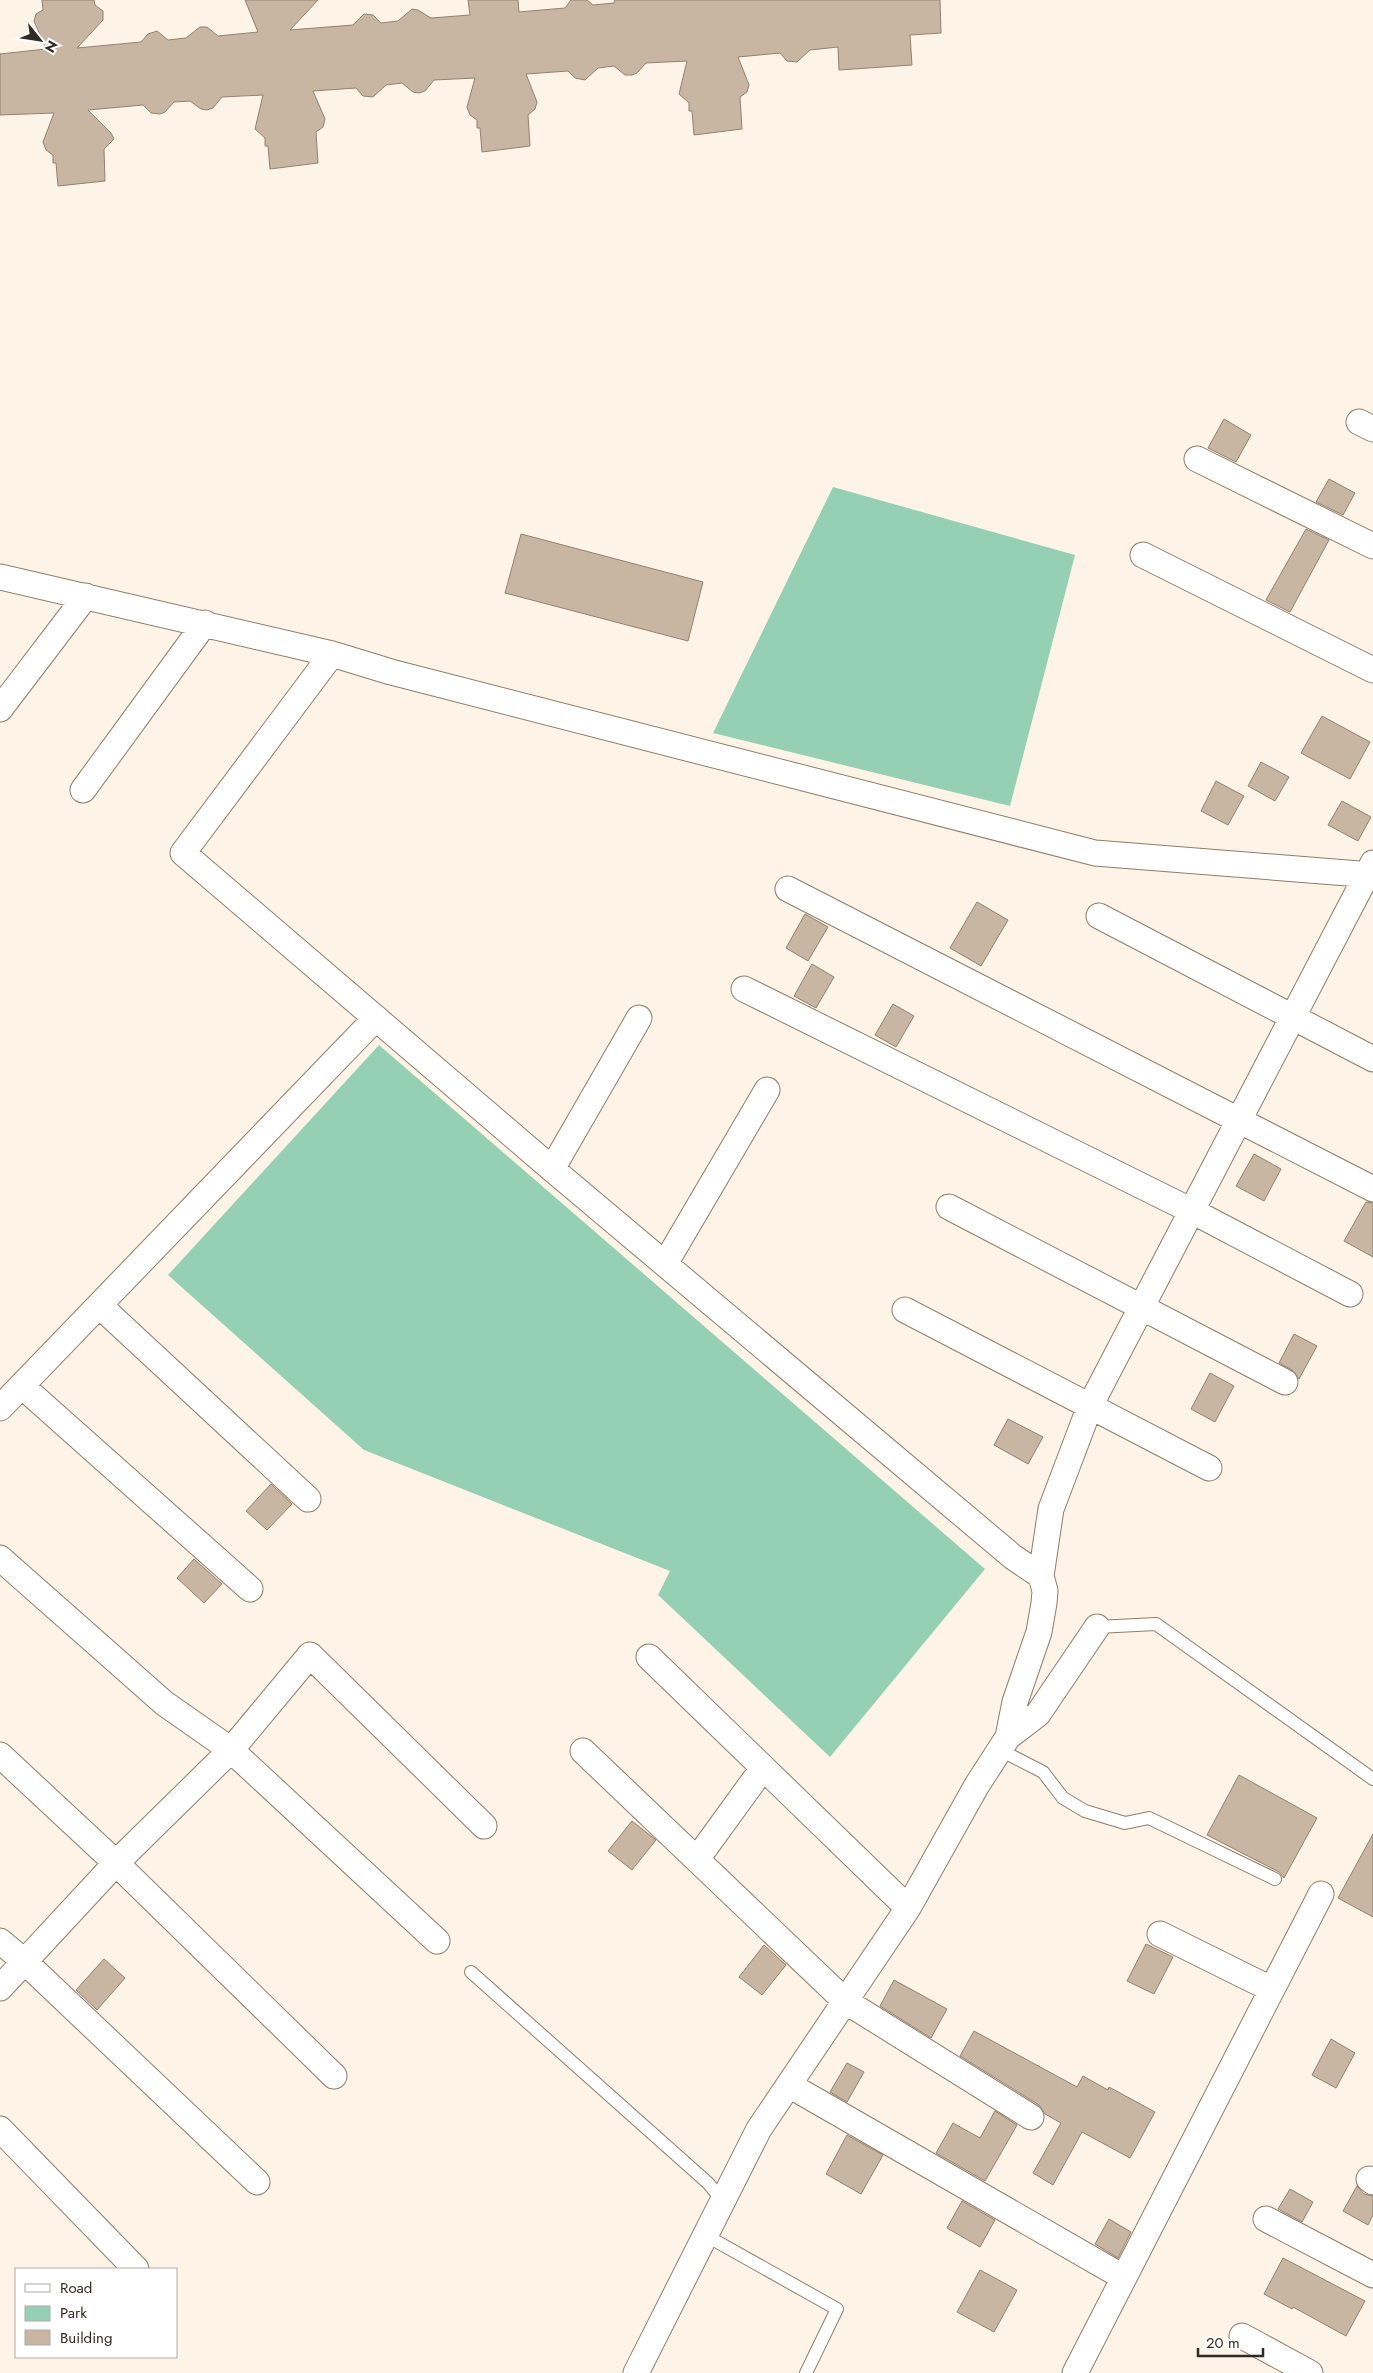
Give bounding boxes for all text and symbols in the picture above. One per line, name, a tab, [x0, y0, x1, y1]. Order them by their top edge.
north arrow	[15, 15, 65, 65]
text: N	[40, 37, 63, 56]
legend	[15, 2268, 178, 2358]
text: Road	[60, 2277, 92, 2299]
text: Park	[60, 2302, 87, 2324]
scale bar	[1198, 2326, 1263, 2358]
text: Building	[60, 2327, 112, 2349]
text: 20 m	[1206, 2332, 1240, 2354]

